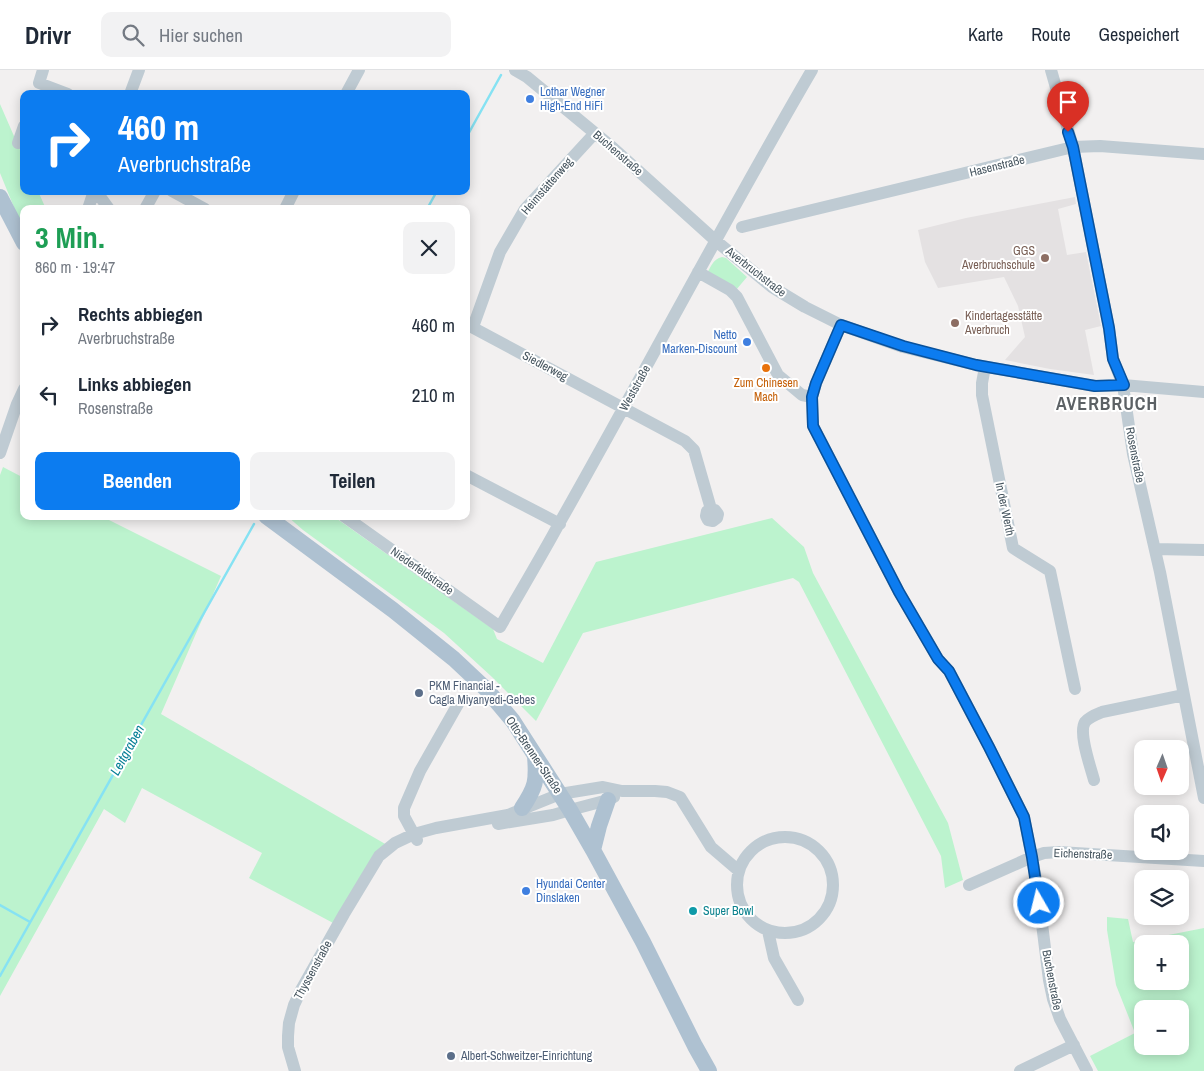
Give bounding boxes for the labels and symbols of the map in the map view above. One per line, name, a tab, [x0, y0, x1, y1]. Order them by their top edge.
pin	[1047, 81, 1089, 132]
place label: Lothar Wegner High-End HiFi	[540, 84, 606, 114]
marker: Lothar Wegner High-End HiFi	[524, 93, 536, 105]
street label: Buchenstraße	[590, 127, 646, 179]
street label: Hasenstraße	[968, 151, 1026, 181]
street label: Heimstättenweg	[518, 154, 577, 218]
street label: Averbruchstraße	[722, 243, 790, 301]
place label: GGS Averbruchschule	[961, 243, 1035, 273]
marker: GGS Averbruchschule	[1039, 252, 1051, 264]
place label: Kindertagesstätte Averbruch	[964, 308, 1042, 338]
marker: Kindertagesstätte Averbruch	[949, 317, 961, 329]
place label: Netto Marken-Discount	[662, 327, 737, 357]
marker: Netto Marken-Discount	[741, 336, 753, 348]
street label: Siedlerweg	[520, 347, 571, 385]
street label: Weststraße	[616, 362, 654, 414]
marker: Zum Chinesen Mach	[760, 362, 772, 374]
place label: Zum Chinesen Mach	[734, 375, 798, 405]
district label: AVERBRUCH	[1056, 391, 1158, 416]
street label: Rosenstraße	[1122, 426, 1148, 484]
street label: In der Werth	[992, 481, 1018, 537]
street label: Niederfeldstraße	[387, 543, 457, 599]
place label: PKM Financial - Cagla Miyanyedi-Gebes	[429, 678, 535, 708]
marker: PKM Financial - Cagla Miyanyedi-Gebes	[413, 687, 425, 699]
street label: Otto-Brenner-Straße	[502, 713, 566, 797]
water label: Leitgraben	[106, 722, 148, 778]
north arrow	[1134, 740, 1189, 795]
street label: Eichenstraße	[1053, 845, 1113, 863]
place label: Hyundai Center Dinslaken	[536, 876, 606, 906]
position arrow	[1012, 876, 1064, 928]
marker: Hyundai Center Dinslaken	[520, 885, 532, 897]
place label: Super Bowl	[703, 903, 753, 919]
marker: Super Bowl	[687, 905, 699, 917]
street label: Thyssenstraße	[290, 938, 336, 1002]
street label: Buchenstraße	[1038, 948, 1066, 1012]
place label: Albert-Schweitzer-Einrichtung	[460, 1048, 593, 1064]
marker: Albert-Schweitzer-Einrichtung	[445, 1050, 457, 1062]

